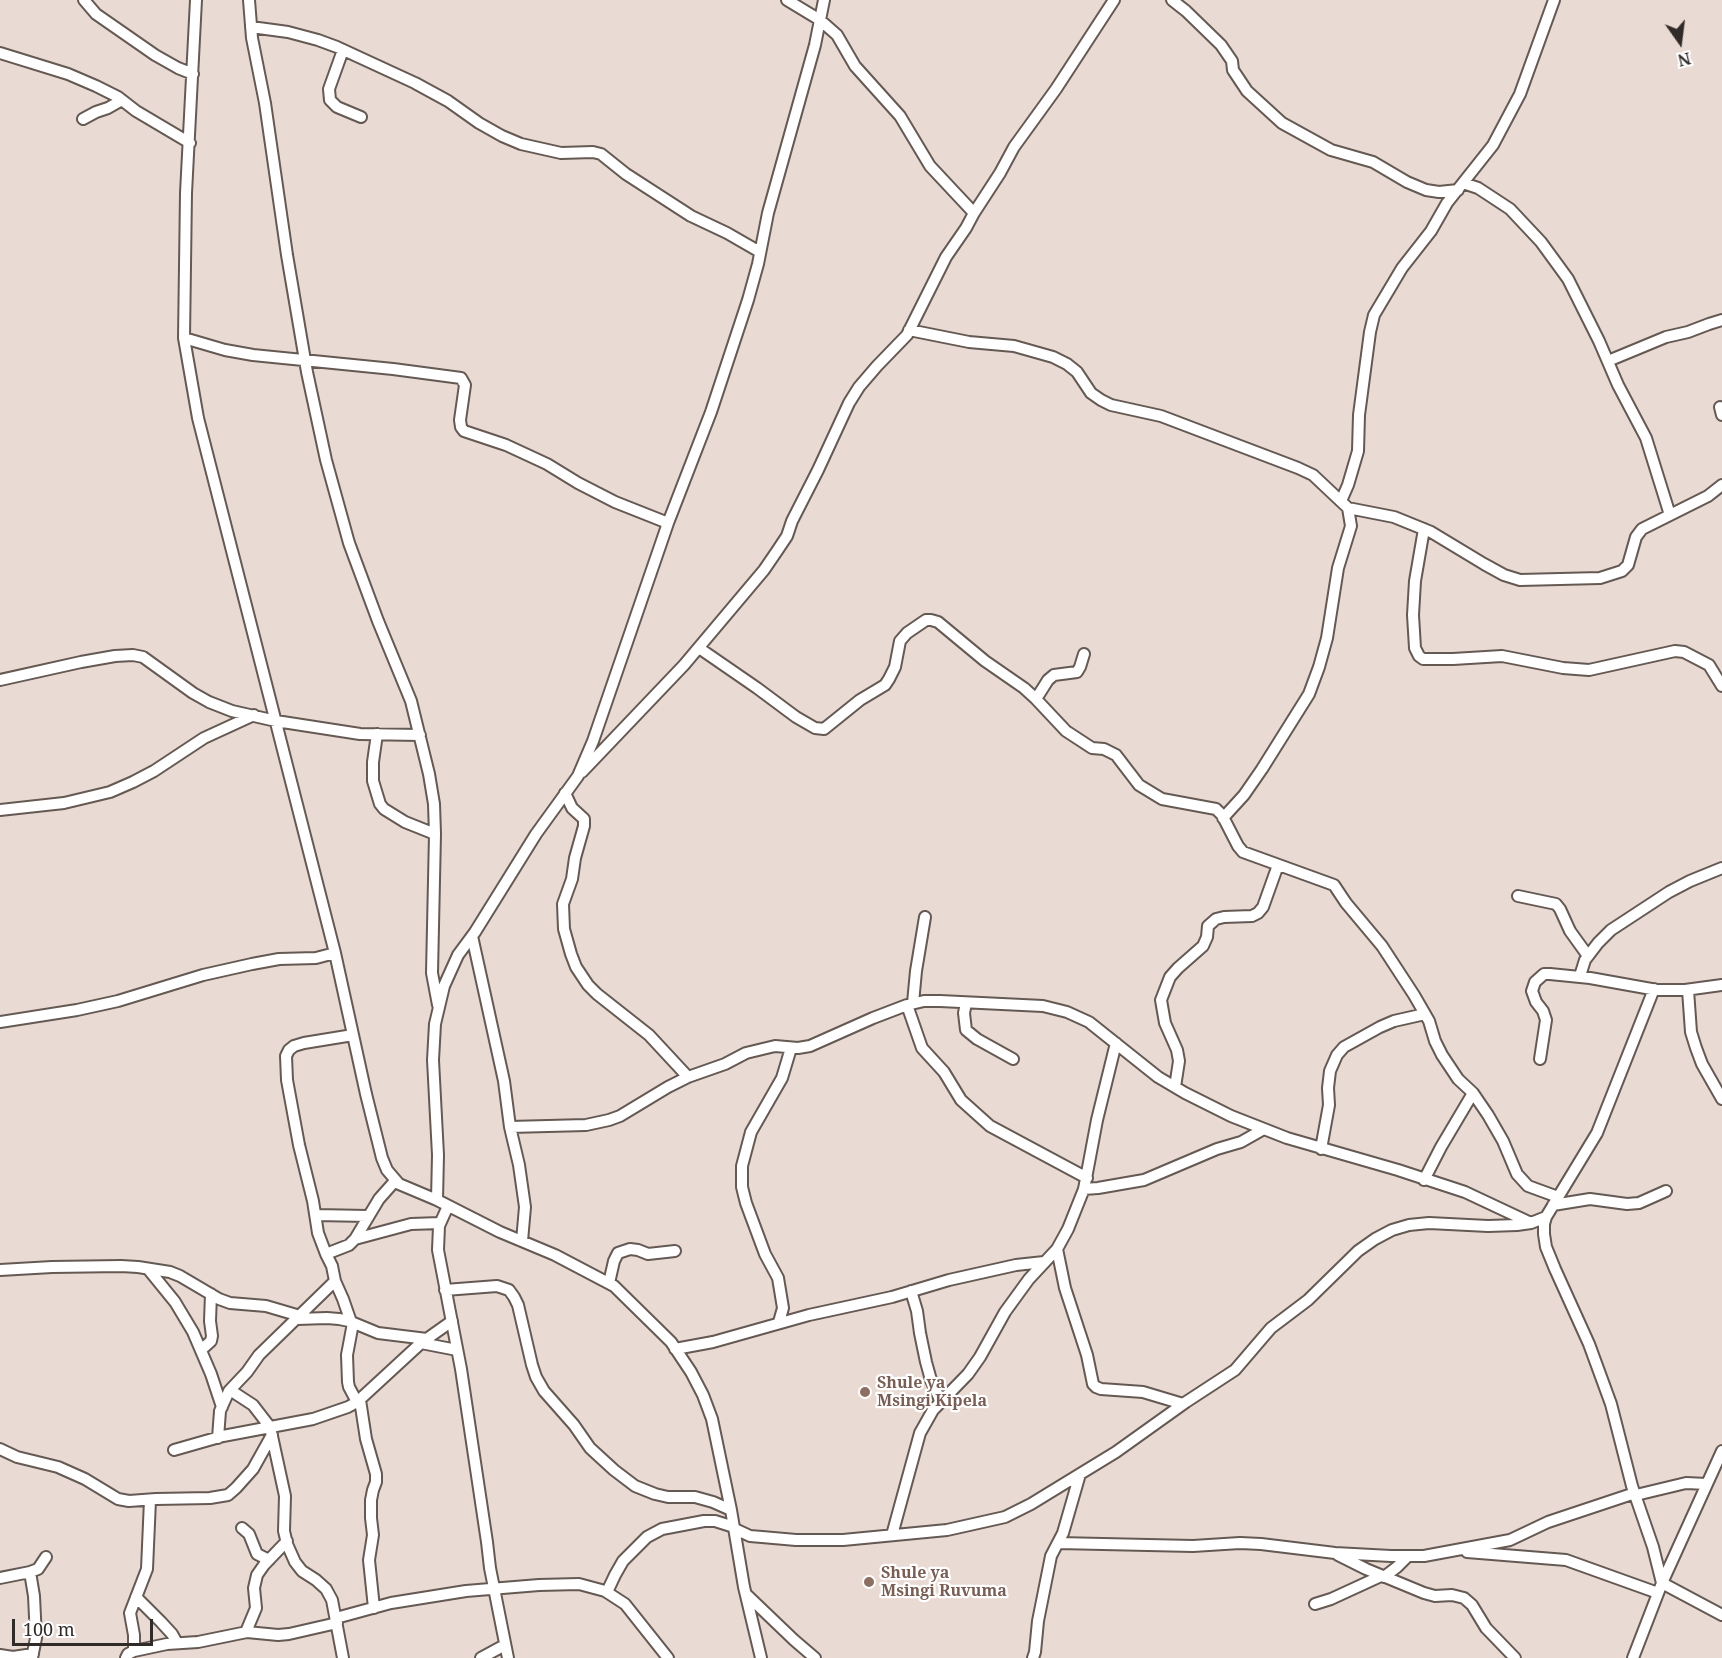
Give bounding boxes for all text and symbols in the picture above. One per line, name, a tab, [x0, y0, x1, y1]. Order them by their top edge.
north arrow	[1650, 12, 1710, 72]
text: N	[1676, 47, 1693, 72]
place label: Shule ya Msingi Kipela	[877, 1373, 987, 1411]
marker: Shule ya Msingi Kipela	[858, 1385, 872, 1399]
place label: Shule ya Msingi Ruvuma	[881, 1563, 1007, 1601]
marker: Shule ya Msingi Ruvuma	[862, 1575, 876, 1589]
scale bar	[15, 1607, 156, 1645]
text: 100 m	[23, 1617, 75, 1641]

